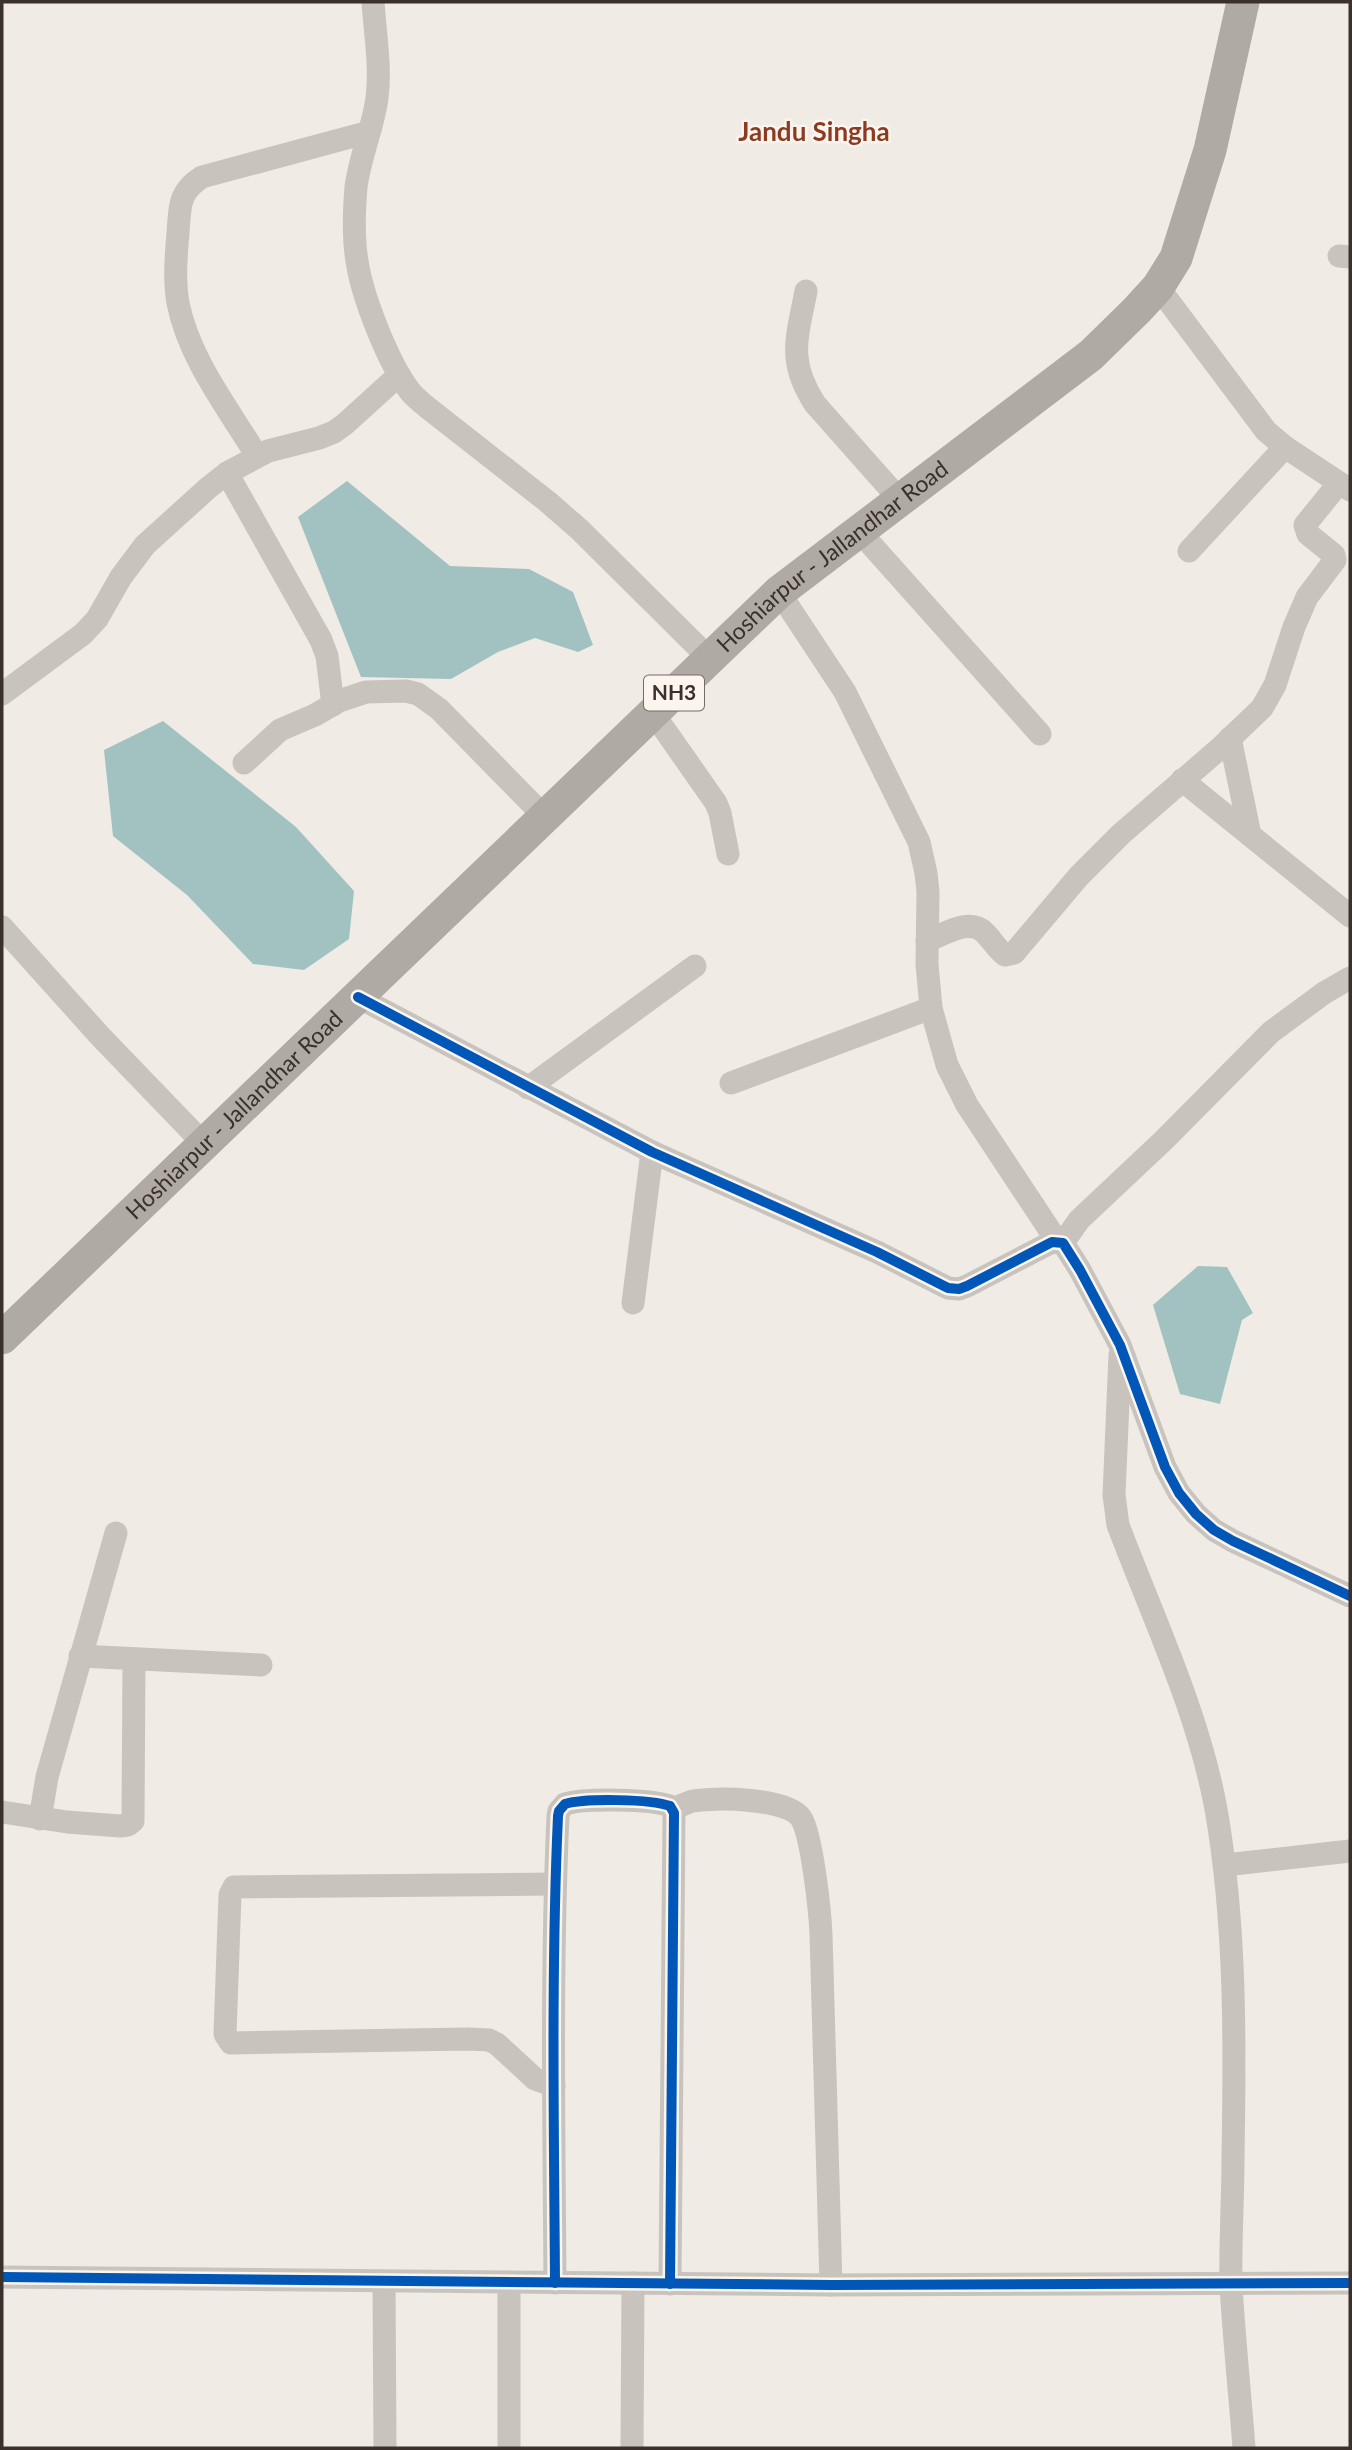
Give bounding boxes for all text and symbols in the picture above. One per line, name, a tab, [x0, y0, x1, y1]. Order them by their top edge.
district label: Jandu Singha	[738, 115, 890, 147]
street label: Hoshiarpur - Jallandhar Road	[710, 454, 953, 657]
road number: NH3	[644, 676, 704, 710]
street label: Hoshiarpur - Jallandhar Road	[119, 1004, 348, 1225]

